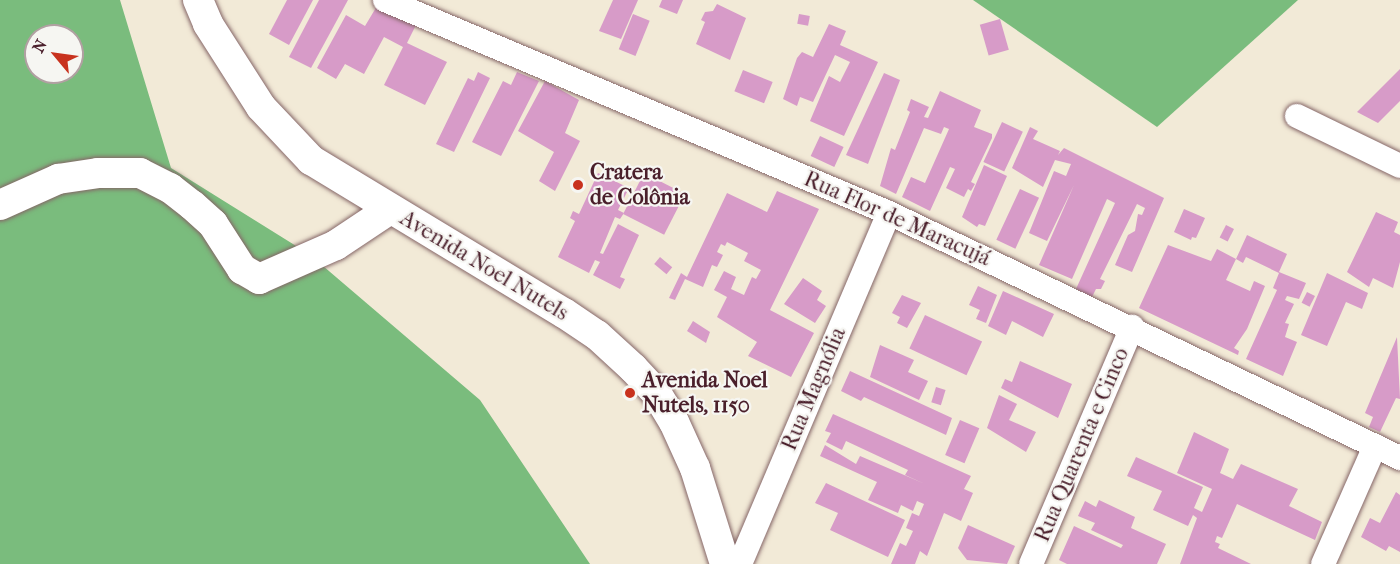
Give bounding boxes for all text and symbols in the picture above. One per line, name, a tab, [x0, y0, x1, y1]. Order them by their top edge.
north arrow	[24, 24, 84, 84]
text: N	[28, 36, 51, 56]
place label: Cratera de Colônia	[590, 159, 690, 210]
street label: Rua Flor de Maracujá	[800, 166, 994, 272]
marker: Cratera de Colônia	[571, 178, 585, 192]
street label: Avenida Noel Nutels	[395, 205, 573, 327]
street label: Rua Magnólia	[776, 323, 852, 455]
street label: Rua Quarenta e Cinco	[1029, 344, 1135, 546]
place label: Avenida Noel Nutels, 1150	[642, 367, 768, 418]
marker: Avenida Noel Nutels, 1150	[623, 386, 637, 400]

